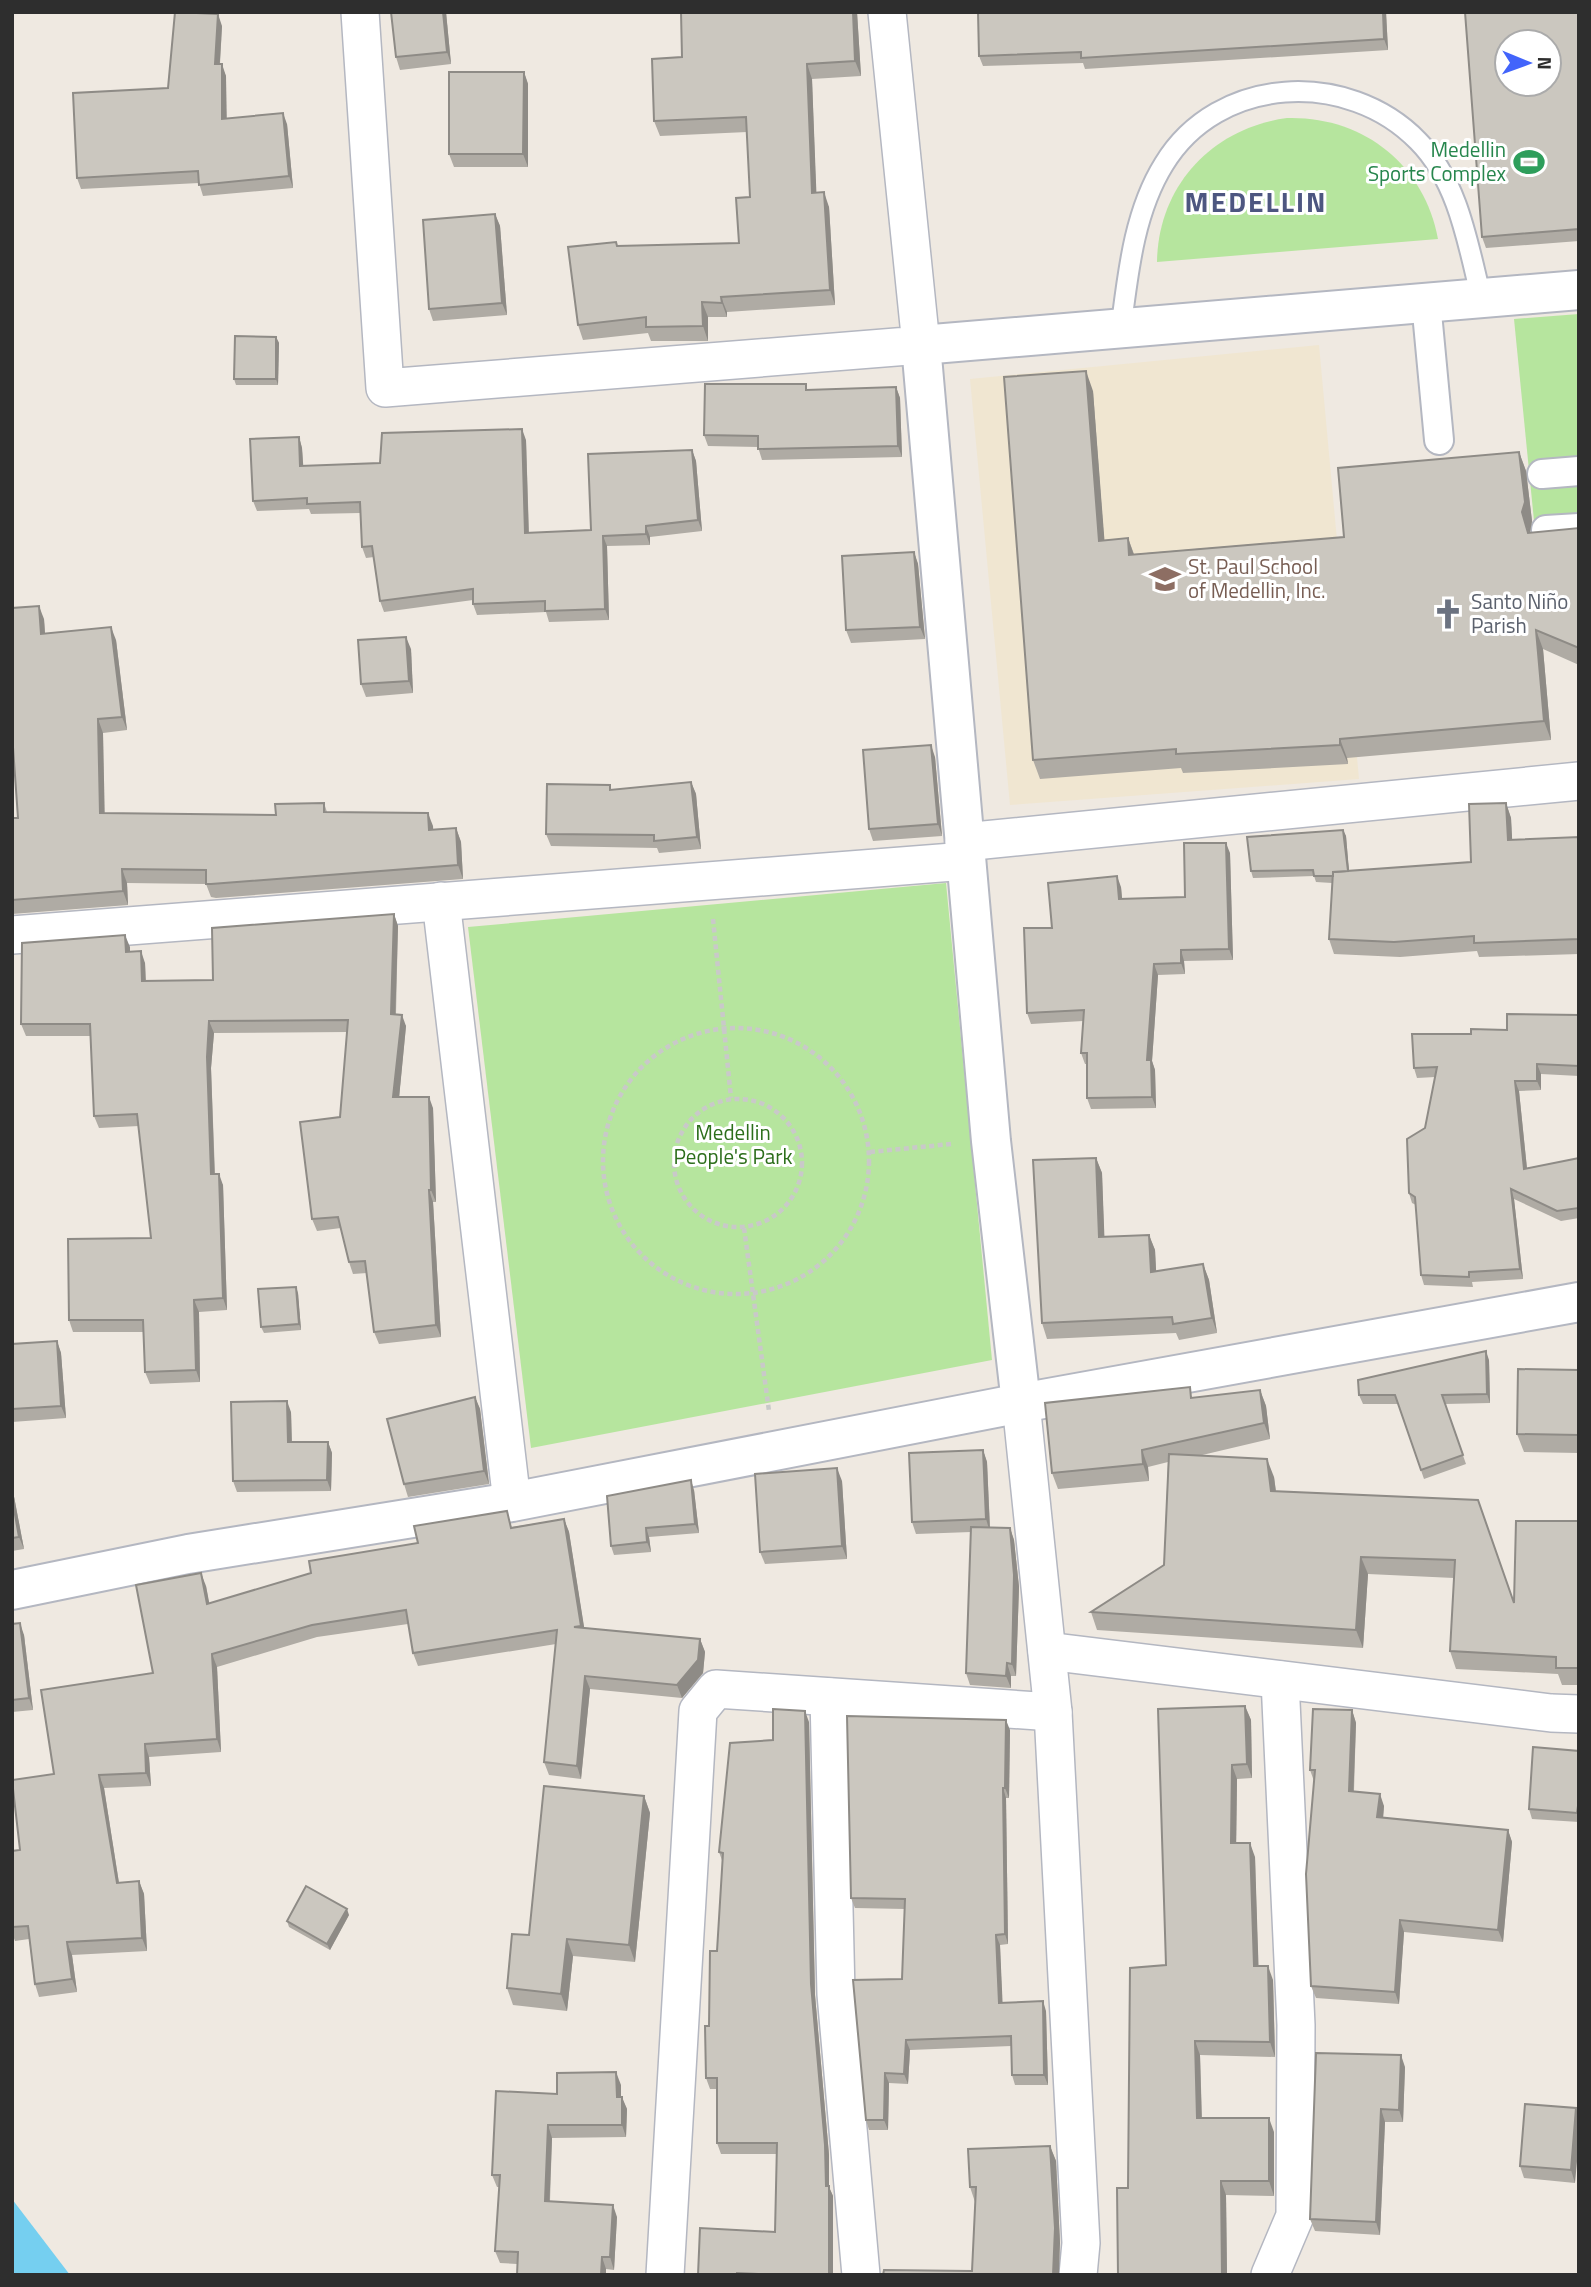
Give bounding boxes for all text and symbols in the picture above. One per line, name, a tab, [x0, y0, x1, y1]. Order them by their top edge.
north arrow	[1493, 28, 1563, 98]
text: N	[1531, 56, 1560, 70]
place label: Medellin Sports Complex	[1368, 133, 1506, 189]
sports icon: Medellin Sports Complex	[1512, 145, 1546, 179]
district label: MEDELLIN	[1185, 180, 1327, 223]
place label: St. Paul School of Medellin, Inc.	[1188, 550, 1326, 606]
school or university icon: St. Paul School of Medellin, Inc.	[1148, 562, 1182, 596]
place label: Santo Niño Parish	[1471, 585, 1568, 641]
church icon: Santo Niño Parish	[1431, 597, 1465, 631]
park label: Medellin People's Park	[673, 1116, 793, 1172]

